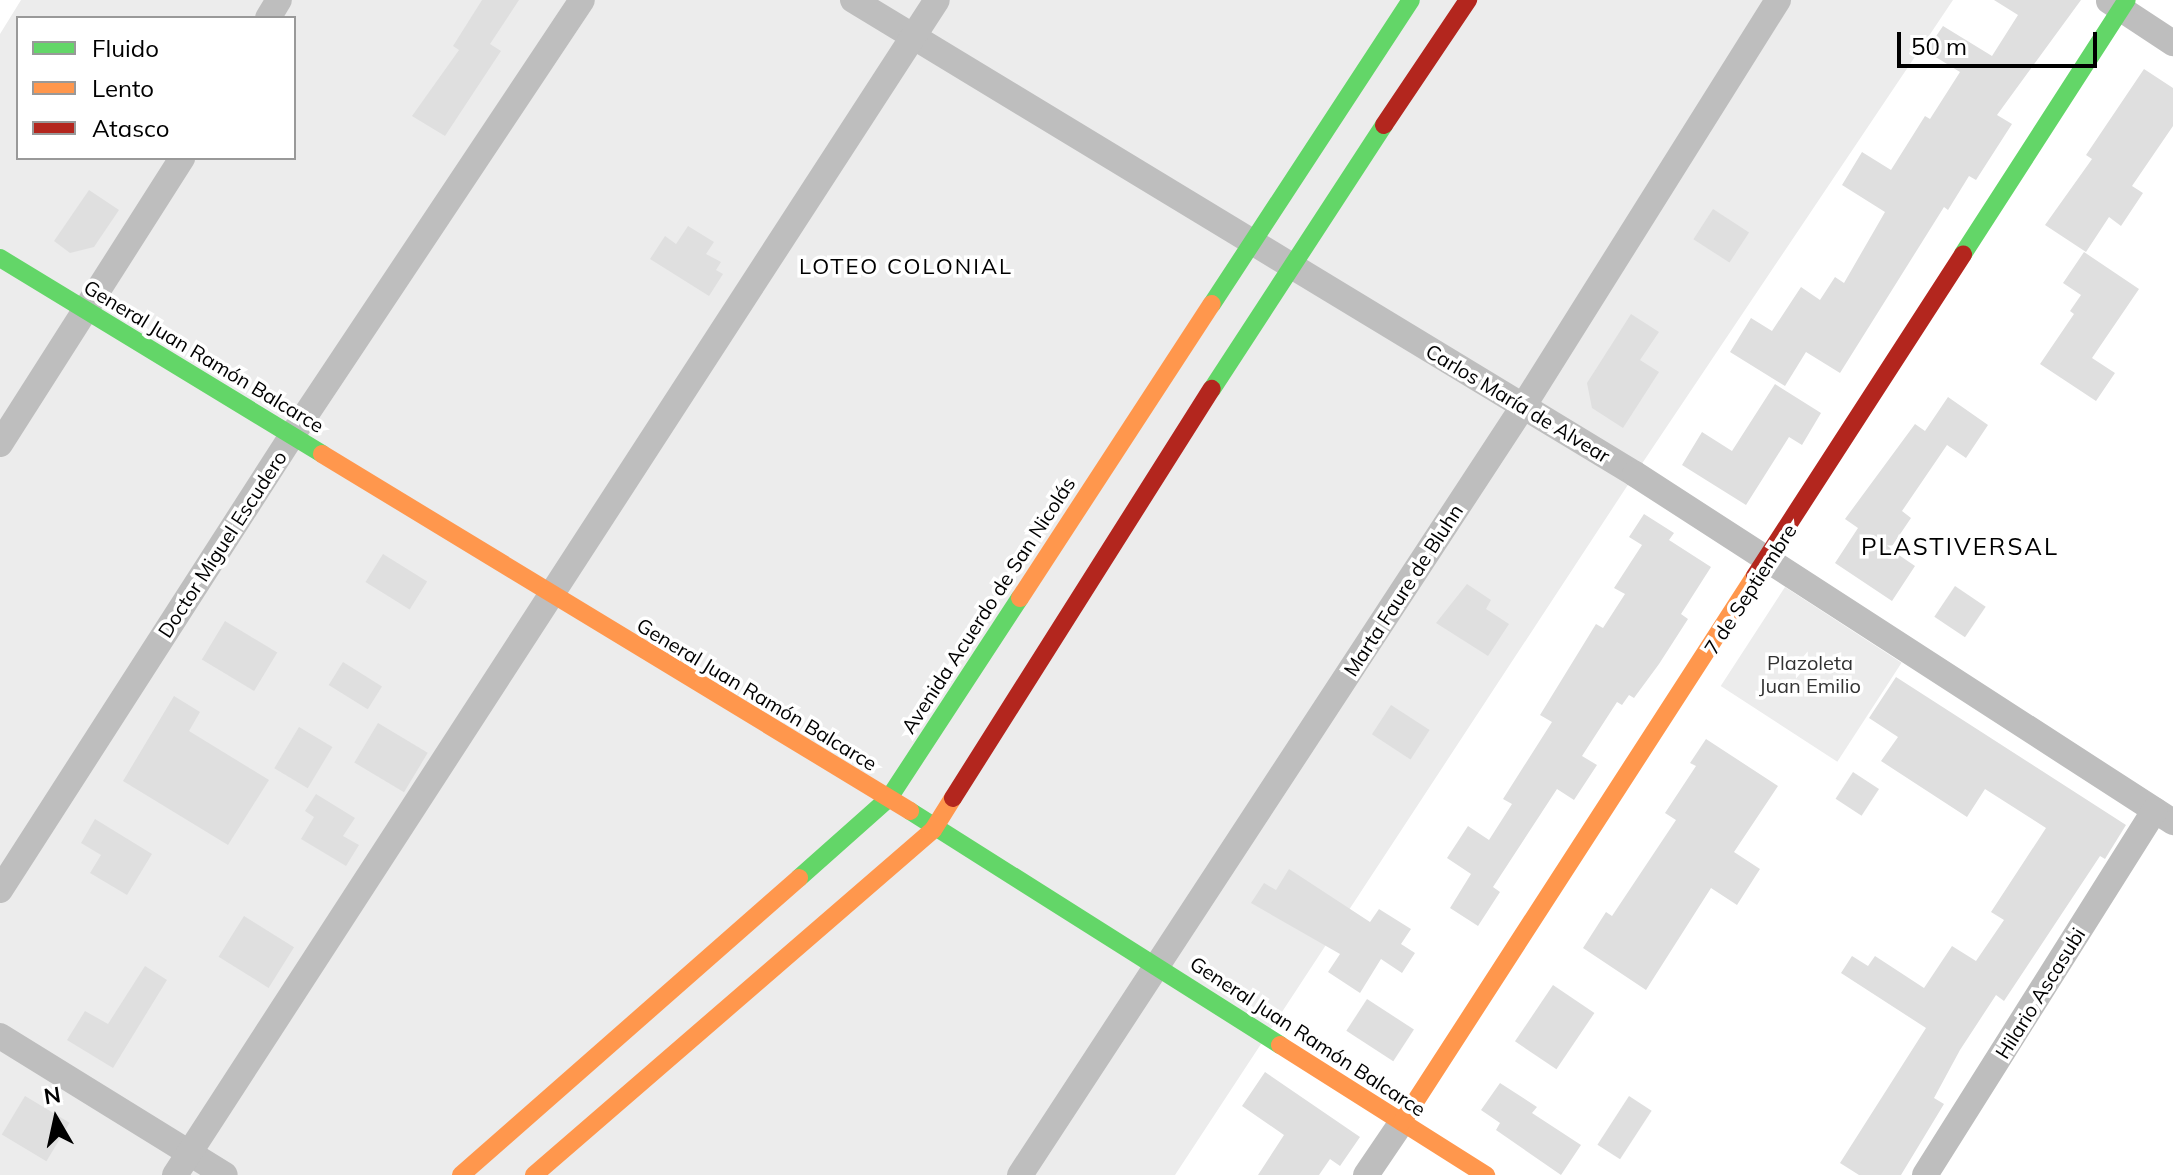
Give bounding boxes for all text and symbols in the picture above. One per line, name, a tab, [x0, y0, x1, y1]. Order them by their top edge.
legend	[16, 16, 296, 160]
scale bar	[1901, 16, 2101, 66]
text: 50 m	[1911, 31, 1967, 61]
text: Fluido	[92, 33, 159, 63]
text: Lento	[92, 73, 154, 103]
text: Atasco	[92, 113, 169, 143]
district label: LOTEO COLONIAL	[799, 254, 1013, 280]
street label: General Juan Ramón Balcarce	[80, 275, 328, 437]
street label: Carlos María de Alvear	[1422, 339, 1614, 467]
street label: Doctor Miguel Escudero	[153, 446, 291, 642]
street label: Avenida Acuerdo de San Nicolás	[896, 472, 1080, 738]
street label: Marta Faure de Bluhn	[1338, 500, 1468, 680]
street label: 7 de Septiembre	[1699, 519, 1801, 659]
district label: PLASTIVERSAL	[1861, 533, 2059, 561]
street label: General Juan Ramón Balcarce	[633, 613, 881, 775]
park label: Plazoleta Juan Emilio	[1759, 651, 1861, 698]
street label: Hilario Ascasubi	[1990, 923, 2090, 1063]
street label: General Juan Ramón Balcarce	[1186, 951, 1430, 1121]
north arrow	[16, 1079, 96, 1159]
text: N	[42, 1080, 63, 1110]

